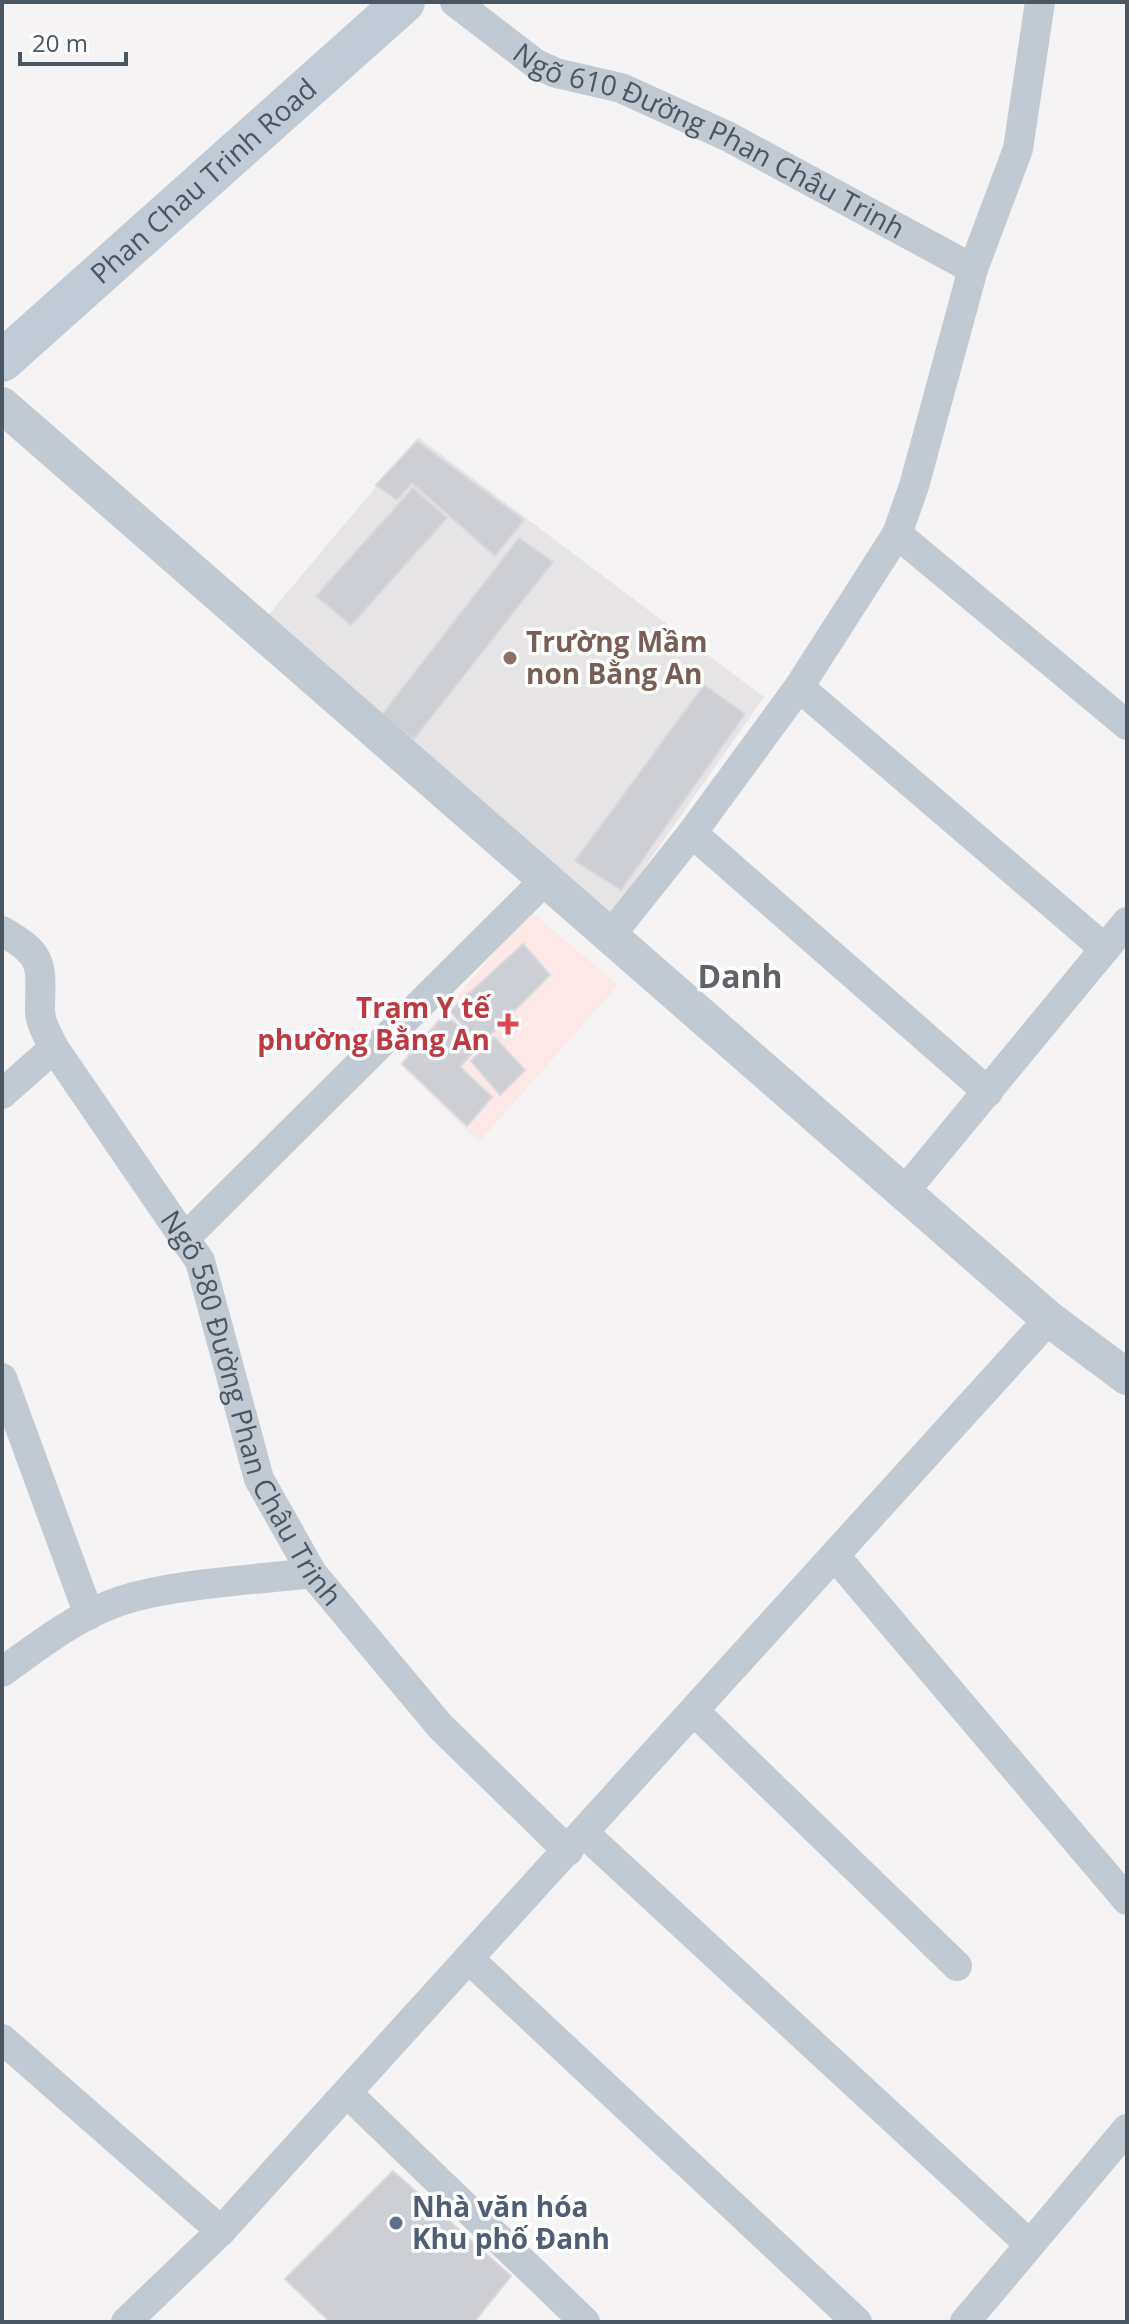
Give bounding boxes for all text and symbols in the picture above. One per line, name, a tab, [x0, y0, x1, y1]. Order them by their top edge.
scale bar	[20, 16, 126, 66]
text: 20 m	[32, 26, 88, 59]
street label: Ngõ 610 Đường Phan Châu Trinh	[506, 33, 912, 247]
street label: Phan Chau Trinh Road	[81, 69, 324, 292]
place label: Trường Mầm non Bằng An	[526, 622, 708, 692]
marker: Trường Mầm non Bằng An	[501, 649, 519, 667]
district label: Danh	[697, 954, 783, 997]
place label: Trạm Y tế phường Bằng An	[257, 988, 491, 1058]
marker: Trạm Y tế phường Bằng An	[497, 1013, 519, 1035]
street label: Ngõ 580 Đường Phan Châu Trinh	[153, 1202, 351, 1613]
place label: Nhà văn hóa Khu phố Đanh	[412, 2187, 610, 2257]
marker: Nhà văn hóa Khu phố Đanh	[387, 2214, 405, 2232]

